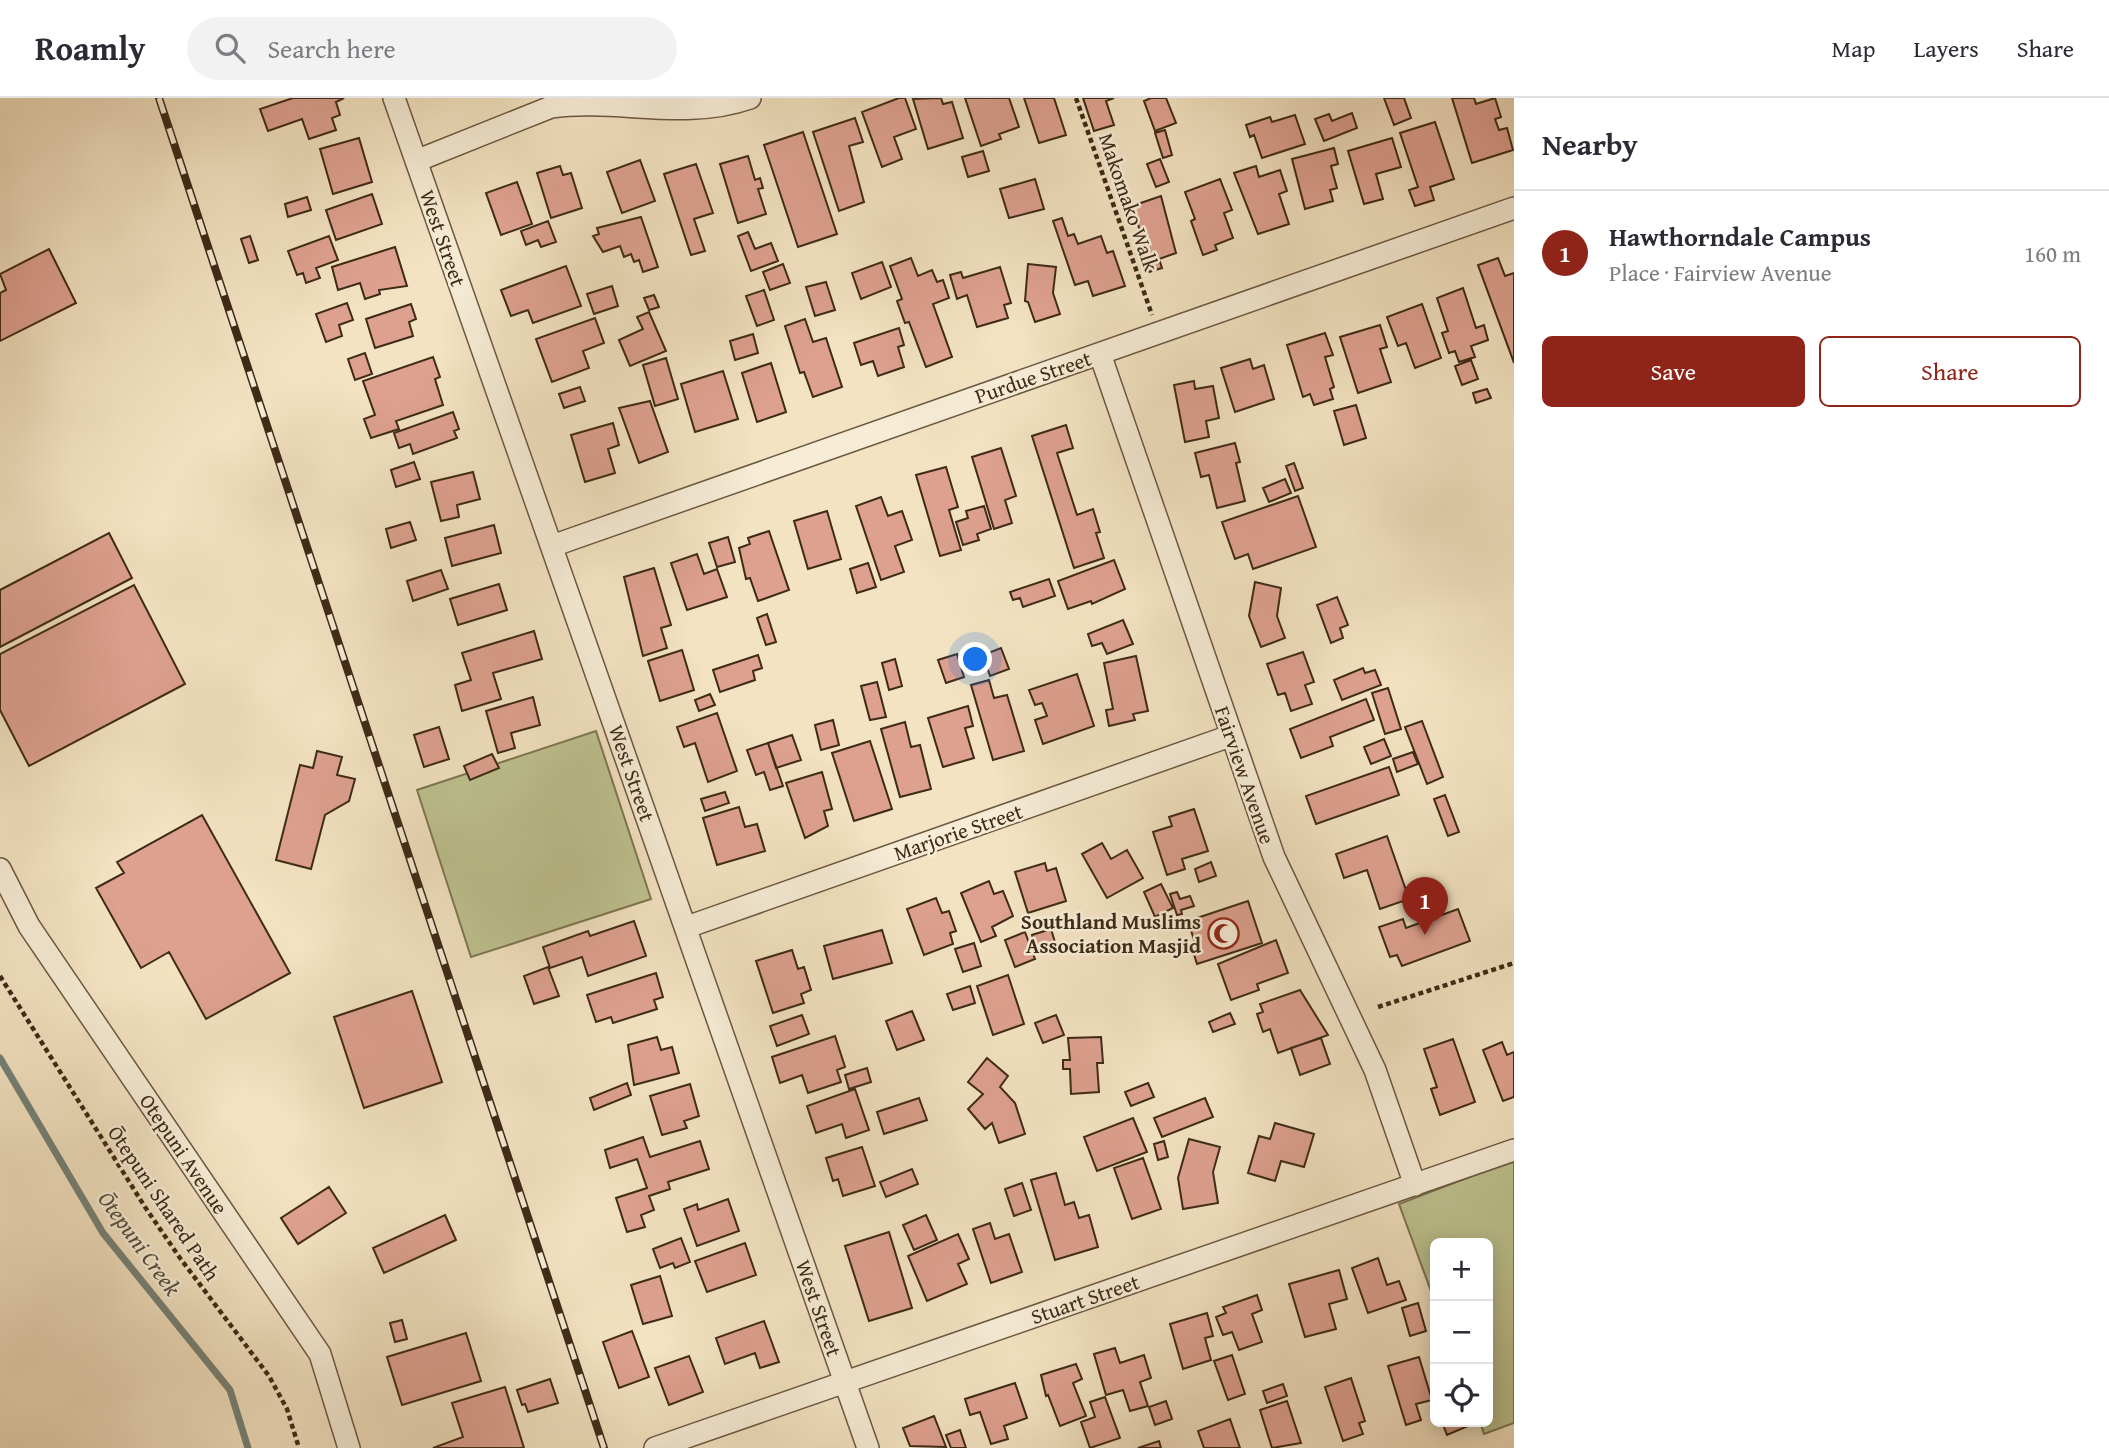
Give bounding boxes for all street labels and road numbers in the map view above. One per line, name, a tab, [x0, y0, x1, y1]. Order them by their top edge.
street label: Makomako Walk	[1091, 129, 1167, 276]
street label: West Street	[412, 185, 474, 291]
street label: Purdue Street	[971, 342, 1096, 411]
street label: Fairview Avenue	[1207, 702, 1283, 848]
street label: West Street	[601, 720, 663, 826]
street label: Marjorie Street	[889, 795, 1027, 869]
street label: Otepuni Avenue	[132, 1087, 236, 1221]
street label: Ōtepuni Shared Path	[100, 1119, 228, 1287]
street label: West Street	[788, 1255, 850, 1361]
street label: Stuart Street	[1027, 1266, 1144, 1332]

